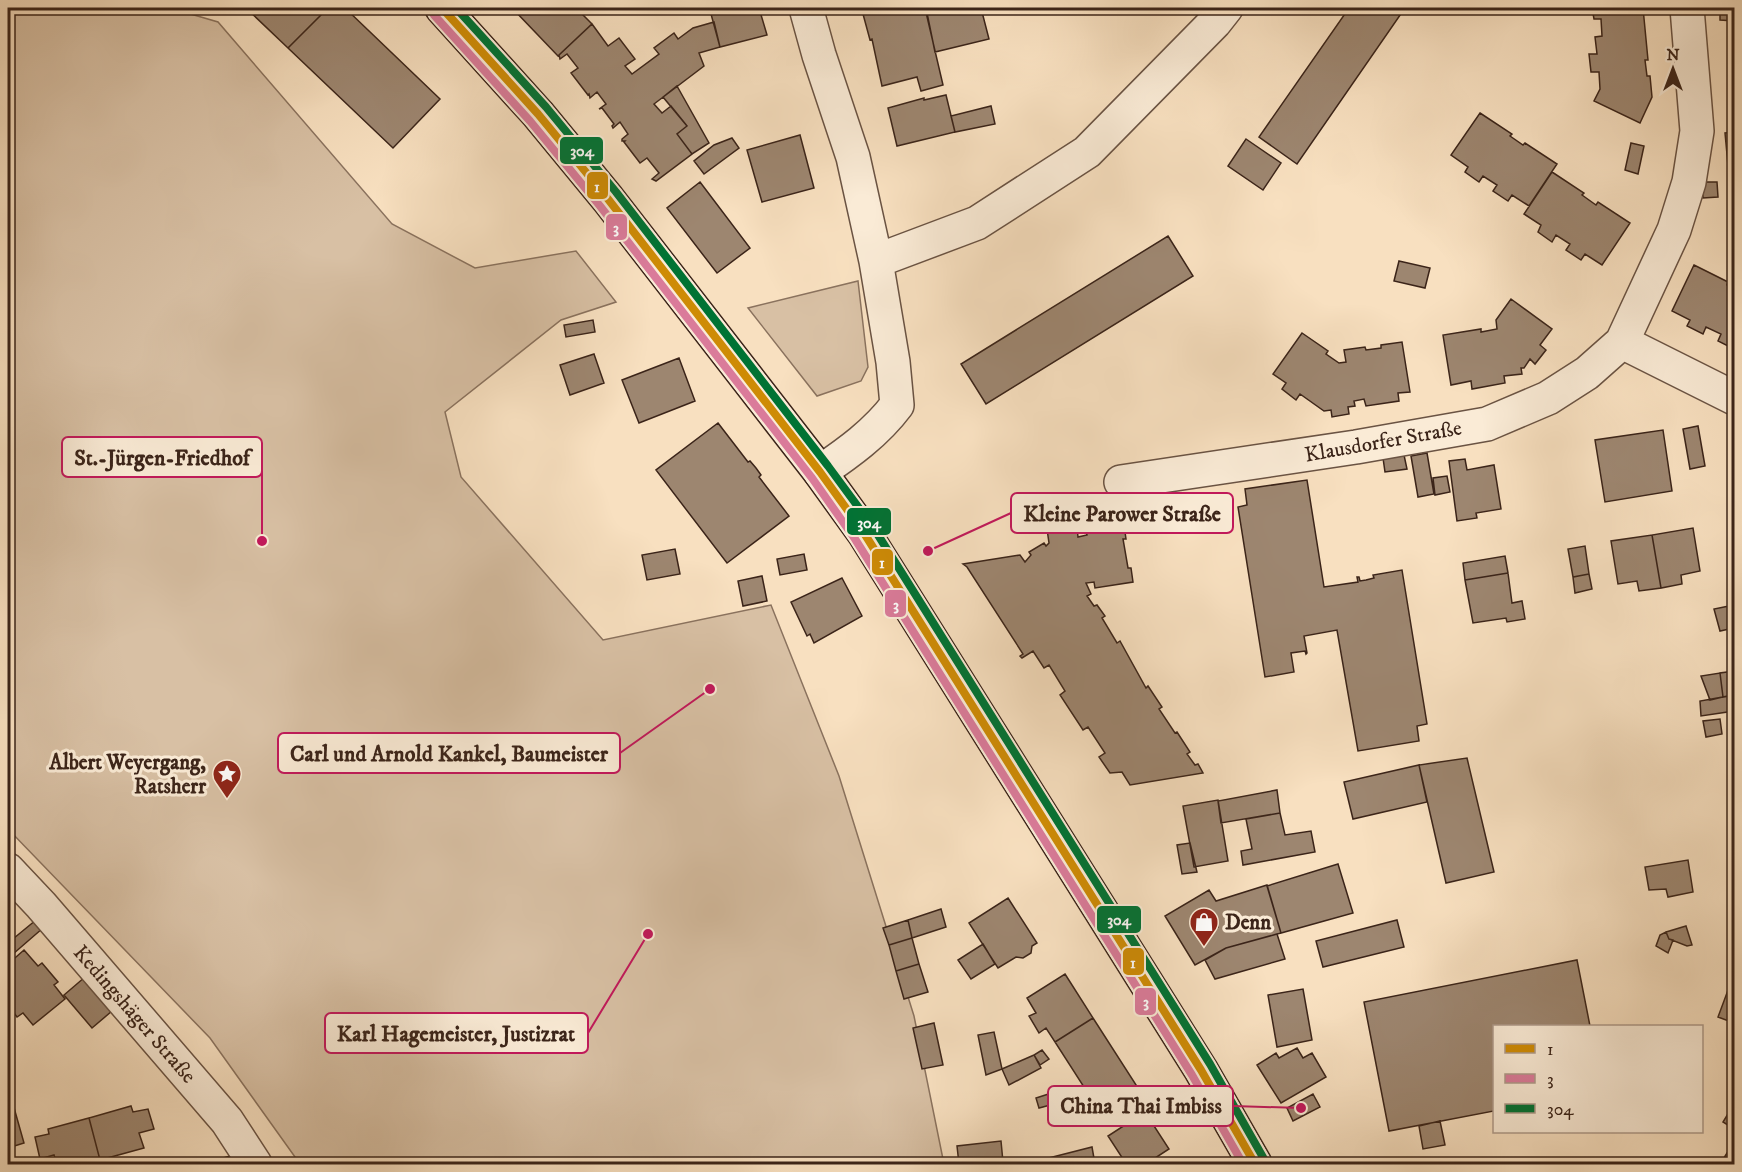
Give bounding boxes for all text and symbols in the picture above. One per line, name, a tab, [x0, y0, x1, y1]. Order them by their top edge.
north arrow	[1643, 39, 1703, 99]
text: N	[1666, 45, 1680, 65]
line badge: 304	[559, 136, 604, 165]
text: 304	[570, 141, 595, 161]
line badge: 1	[586, 171, 609, 200]
text: 1	[594, 177, 600, 197]
line badge: 3	[605, 213, 628, 241]
text: 3	[613, 218, 619, 238]
street label: Klausdorfer Straße	[1303, 415, 1464, 469]
callout: St.-Jürgen-Friedhof	[62, 437, 262, 477]
text: St.-Jürgen-Friedhof	[74, 445, 254, 472]
callout: Kleine Parower Straße	[1011, 493, 1233, 533]
text: Kleine Parower Straße	[1023, 501, 1221, 528]
line badge: 304	[846, 507, 892, 536]
text: 304	[857, 513, 882, 533]
line badge: 1	[871, 548, 894, 576]
text: 1	[879, 553, 885, 573]
line badge: 3	[884, 589, 907, 618]
text: 3	[893, 595, 899, 615]
callout: Carl und Arnold Kankel, Baumeister	[278, 733, 620, 773]
text: Carl und Arnold Kankel, Baumeister	[290, 741, 609, 768]
place label: Albert Weyergang, Ratsherr	[48, 750, 207, 800]
place icon: Albert Weyergang, Ratsherr	[211, 758, 243, 800]
line badge: 304	[1096, 905, 1142, 934]
shop icon: Denn	[1188, 906, 1220, 948]
text: 304	[1107, 910, 1132, 930]
place label: Denn	[1225, 910, 1272, 936]
street label: Kedingshäger Straße	[67, 940, 201, 1089]
line badge: 1	[1122, 947, 1145, 976]
text: 1	[1130, 953, 1136, 973]
line badge: 3	[1134, 987, 1157, 1016]
text: 3	[1143, 992, 1149, 1012]
callout: Karl Hagemeister, Justizrat	[325, 1013, 588, 1053]
text: Karl Hagemeister, Justizrat	[337, 1021, 575, 1048]
legend	[1493, 1025, 1703, 1133]
text: 1	[1547, 1039, 1554, 1061]
text: 3	[1547, 1069, 1554, 1091]
callout: China Thai Imbiss	[1048, 1086, 1233, 1126]
text: China Thai Imbiss	[1060, 1093, 1222, 1120]
text: 304	[1547, 1099, 1574, 1121]

